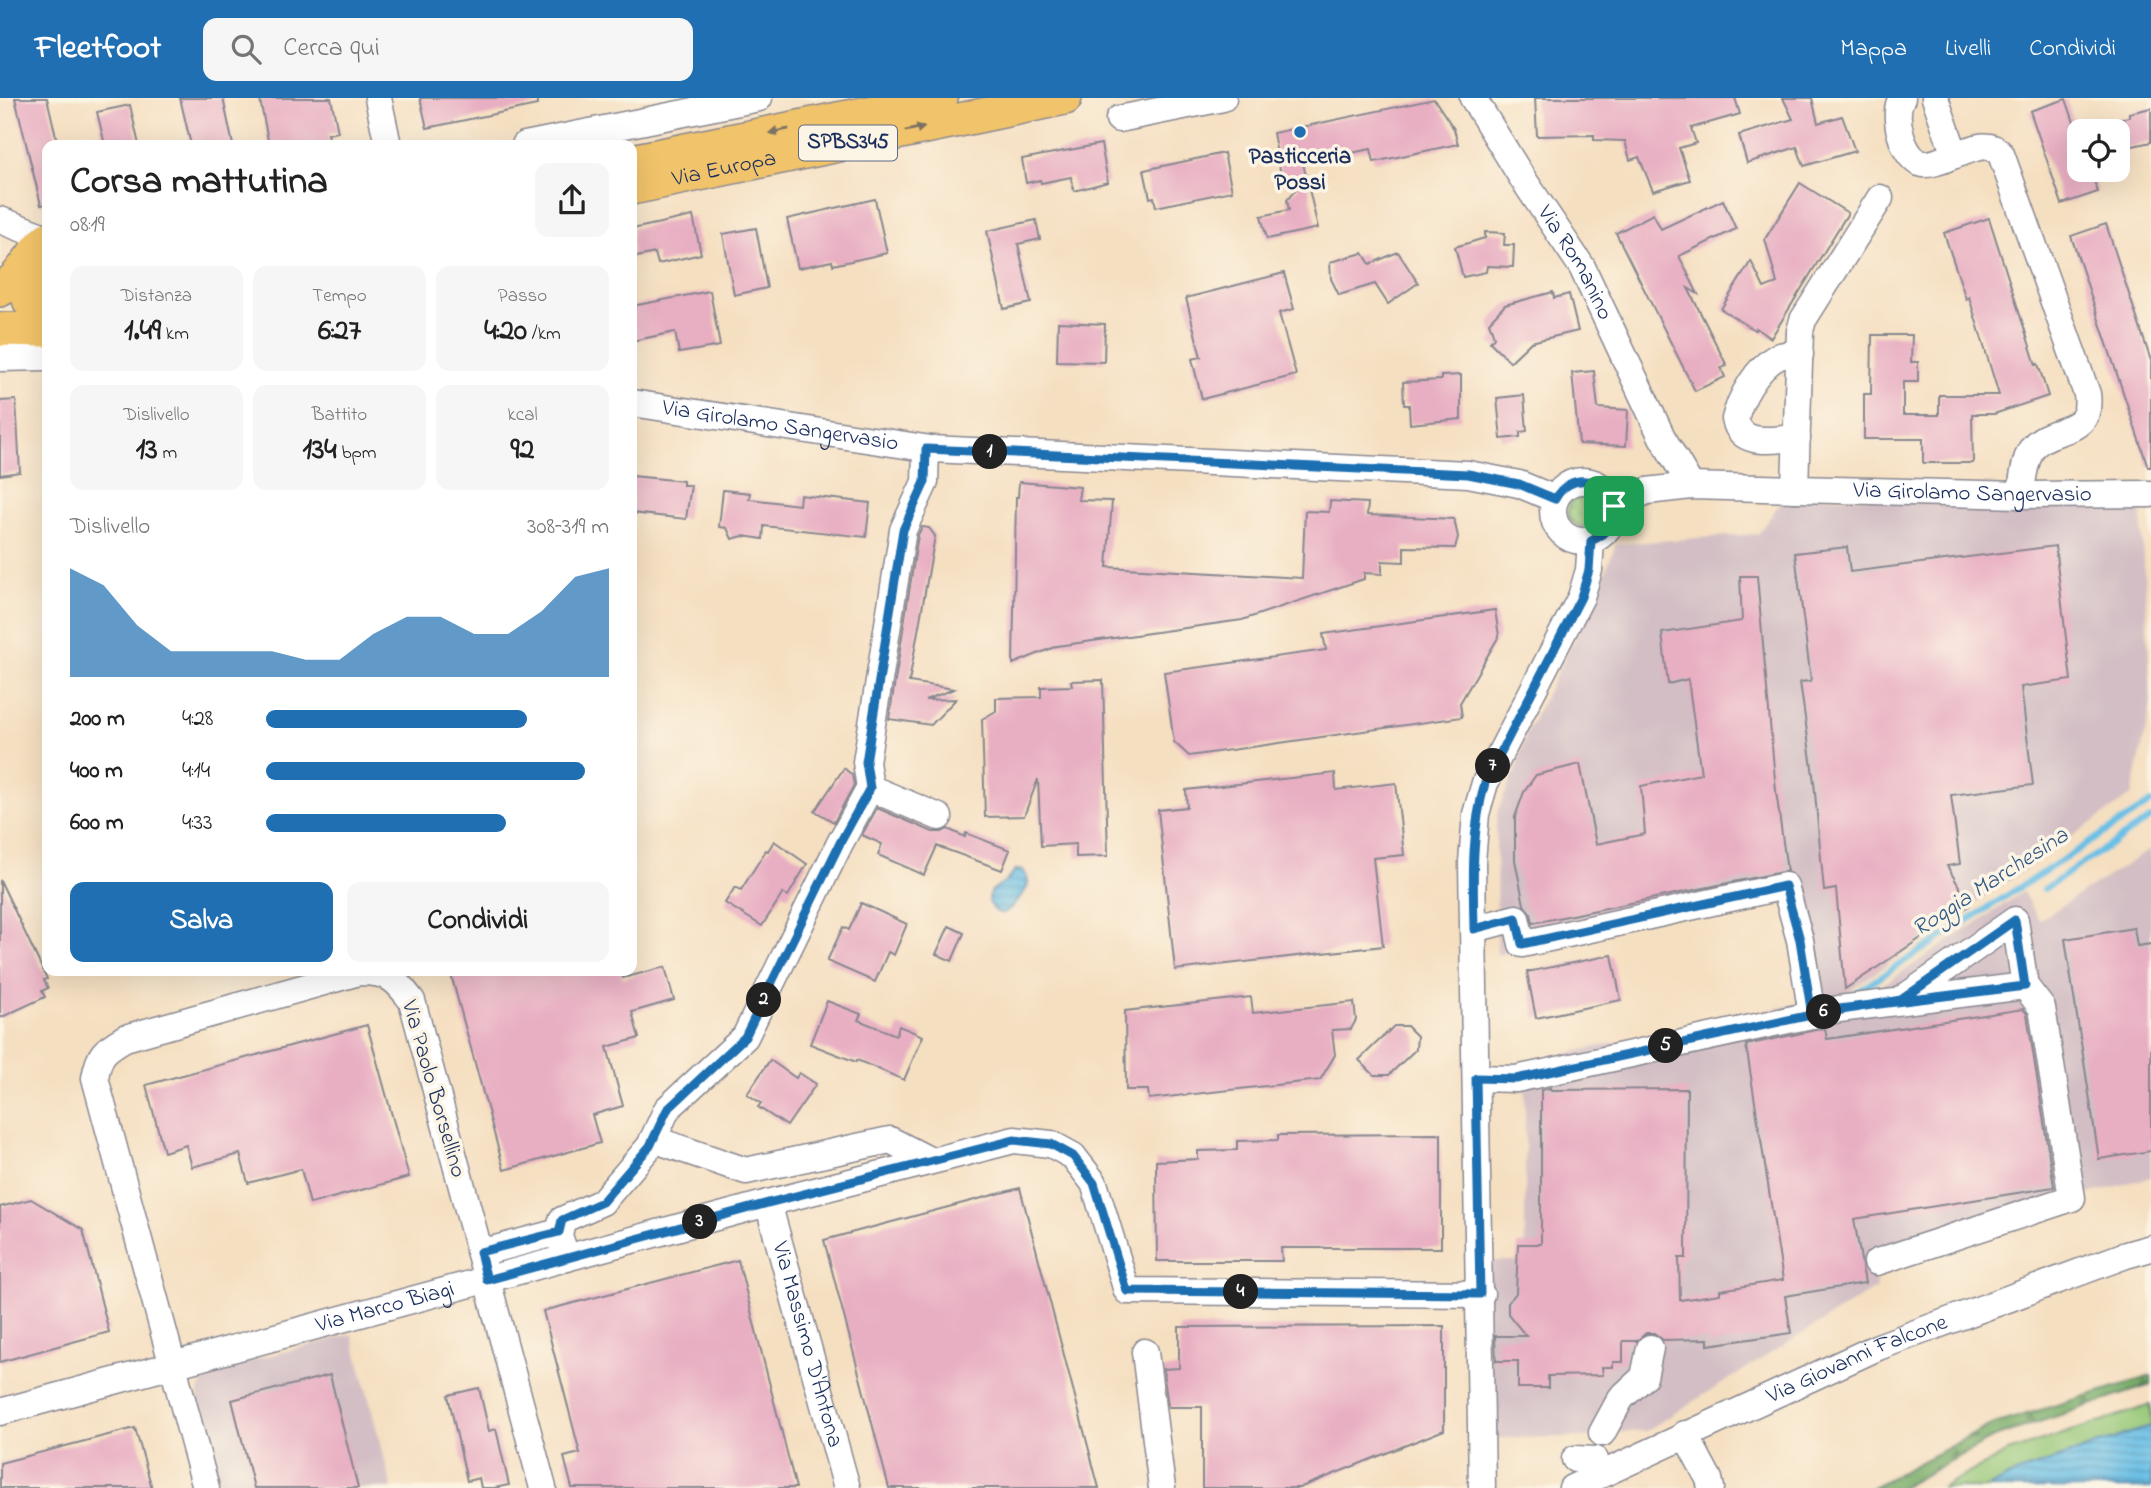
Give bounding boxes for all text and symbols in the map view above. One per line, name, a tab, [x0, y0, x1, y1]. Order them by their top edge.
search box	[203, 18, 693, 81]
text: Fleetfoot	[35, 25, 161, 73]
icon: search	[227, 30, 265, 68]
text: Cerca qui	[283, 30, 380, 68]
text: Mappa	[1840, 32, 1907, 67]
text: Livelli	[1945, 32, 1991, 67]
text: Condividi	[2029, 32, 2116, 67]
map controls	[2067, 119, 2130, 182]
button: locate	[2067, 119, 2130, 182]
one-way arrow	[904, 124, 926, 135]
marker: Pasticceria Possi	[1292, 124, 1308, 140]
one-way arrow	[768, 126, 790, 137]
road number: SPBS345	[799, 126, 897, 160]
place label: Pasticceria Possi	[1249, 141, 1351, 200]
street label: Via Europa	[668, 142, 779, 196]
text: Corsa mattutina	[70, 155, 328, 211]
button: share	[535, 163, 609, 237]
street label: Via Romanino	[1528, 198, 1621, 326]
text: 08:19	[70, 209, 105, 242]
text: Distanza	[121, 283, 192, 310]
text: Tempo	[312, 283, 367, 310]
text: Passo	[498, 283, 547, 310]
text: 1.49	[124, 310, 161, 354]
text: 6:27	[318, 310, 361, 354]
text: 4:20	[484, 310, 527, 354]
text: km	[161, 321, 189, 348]
text: /km	[527, 321, 561, 348]
street label: Via Girolamo Sangervasio	[659, 391, 901, 460]
text: Dislivello	[123, 402, 190, 429]
text: Battito	[312, 402, 367, 429]
text: kcal	[507, 402, 538, 429]
text: 13	[136, 429, 158, 473]
text: 134	[302, 429, 337, 473]
text: 92	[511, 429, 534, 473]
pin: 1	[972, 434, 1007, 470]
text: 1	[986, 438, 993, 465]
text: m	[158, 440, 177, 467]
text: bpm	[337, 440, 377, 467]
street label: Via Girolamo Sangervasio	[1852, 474, 2092, 513]
pin	[1584, 476, 1644, 536]
icon: arrive	[1595, 487, 1633, 525]
text: Dislivello	[70, 511, 150, 544]
text: 308–319 m	[527, 511, 609, 544]
text: 200 m	[70, 703, 125, 736]
text: 4:28	[182, 703, 214, 736]
pin: 7	[1476, 748, 1510, 784]
text: 7	[1489, 752, 1496, 779]
text: 400 m	[70, 755, 123, 788]
text: 4:14	[182, 755, 210, 788]
text: 600 m	[70, 807, 124, 840]
text: 4:33	[182, 807, 212, 840]
water label: Roggia Marchesina	[1906, 819, 2077, 947]
button: Salva	[70, 882, 333, 962]
button: Condividi	[347, 882, 609, 962]
pin: 2	[746, 982, 782, 1018]
text: 2	[759, 986, 768, 1013]
street label: Via Paolo Borsellino	[392, 995, 474, 1182]
pin: 6	[1806, 995, 1842, 1030]
text: 6	[1819, 998, 1828, 1025]
pin: 5	[1648, 1028, 1684, 1063]
text: 5	[1660, 1032, 1671, 1059]
pin: 3	[682, 1204, 718, 1240]
text: 3	[696, 1208, 703, 1235]
street label: Via Massimo D'Antona	[763, 1237, 851, 1451]
street label: Via Marco Biagi	[311, 1273, 458, 1342]
pin: 4	[1224, 1274, 1258, 1310]
text: 4	[1237, 1278, 1244, 1305]
street label: Via Giovanni Falcone	[1760, 1306, 1953, 1413]

